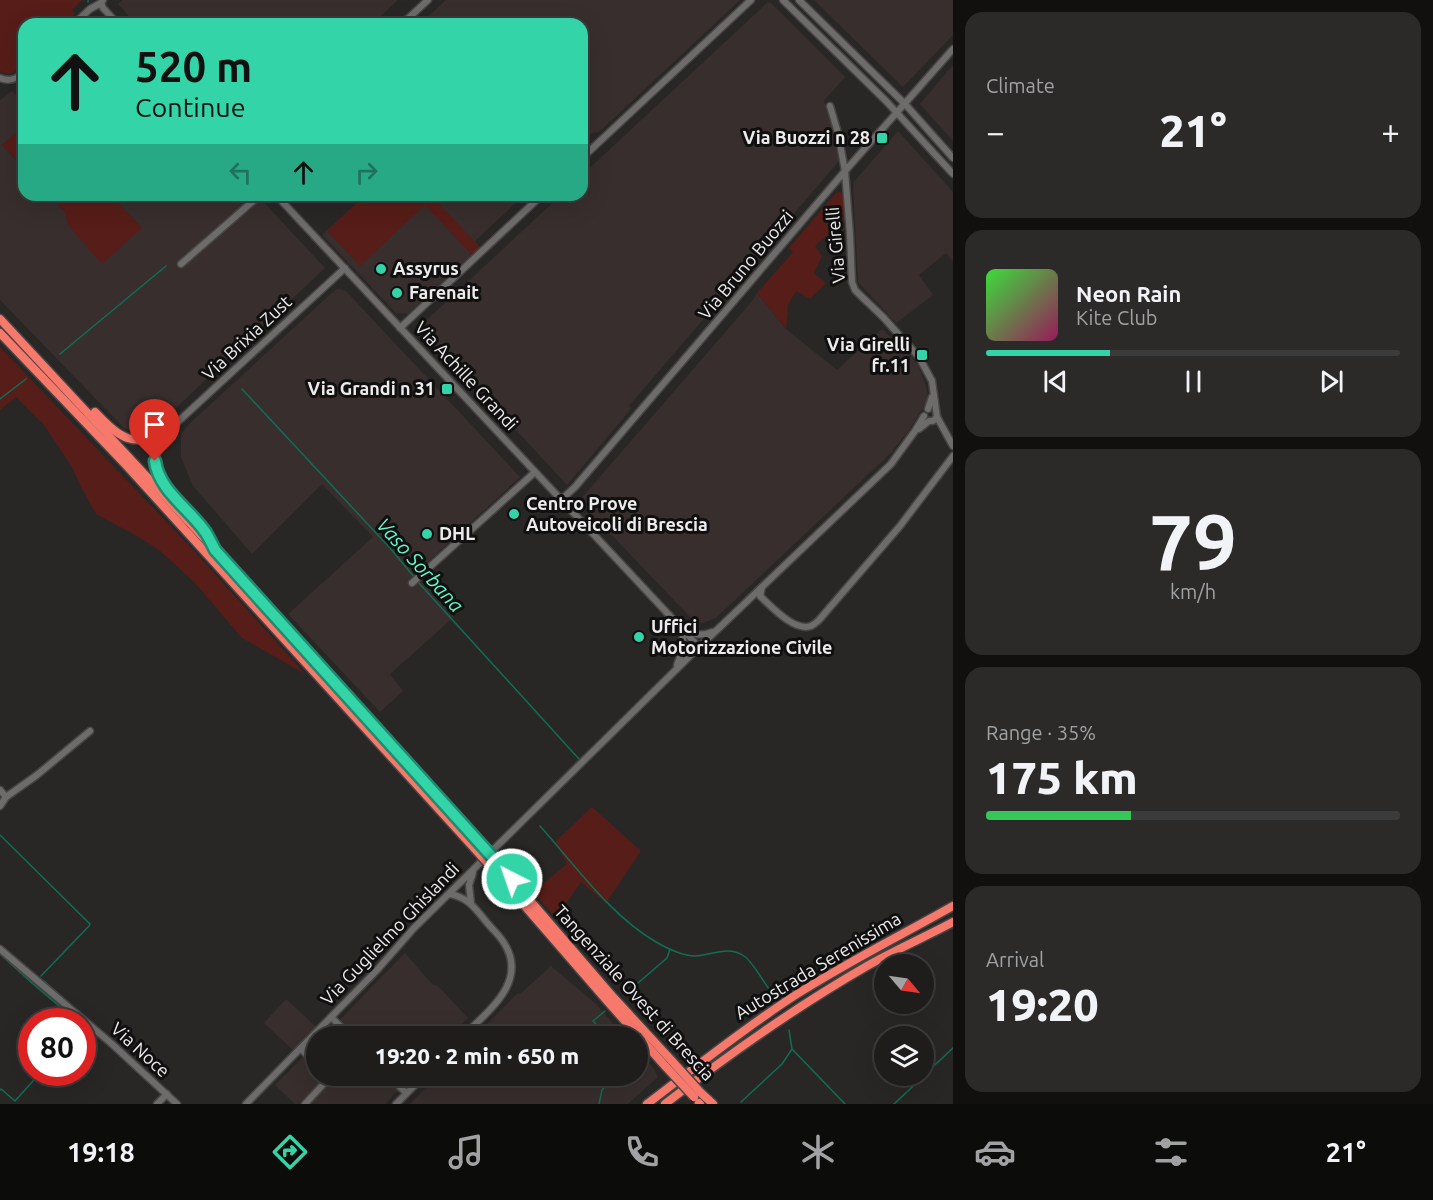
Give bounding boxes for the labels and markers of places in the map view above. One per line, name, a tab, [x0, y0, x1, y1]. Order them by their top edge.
place label: Via Buozzi n 28	[743, 127, 870, 147]
marker: Via Buozzi n 28	[875, 131, 889, 145]
place label: Assyrus	[393, 258, 459, 278]
marker: Assyrus	[374, 262, 388, 276]
place label: Farenait	[409, 282, 479, 302]
marker: Farenait	[390, 286, 404, 300]
place label: Via Girelli fr.11	[827, 334, 910, 375]
marker: Via Girelli fr.11	[915, 348, 929, 362]
place label: Via Grandi n 31	[308, 378, 435, 398]
marker: Via Grandi n 31	[440, 382, 454, 396]
pin	[129, 399, 180, 461]
place label: Centro Prove Autoveicoli di Brescia	[526, 493, 708, 534]
marker: Centro Prove Autoveicoli di Brescia	[507, 507, 521, 521]
place label: DHL	[439, 523, 475, 543]
marker: DHL	[420, 527, 434, 541]
place label: Uffici Motorizzazione Civile	[651, 616, 832, 657]
marker: Uffici Motorizzazione Civile	[632, 630, 646, 644]

